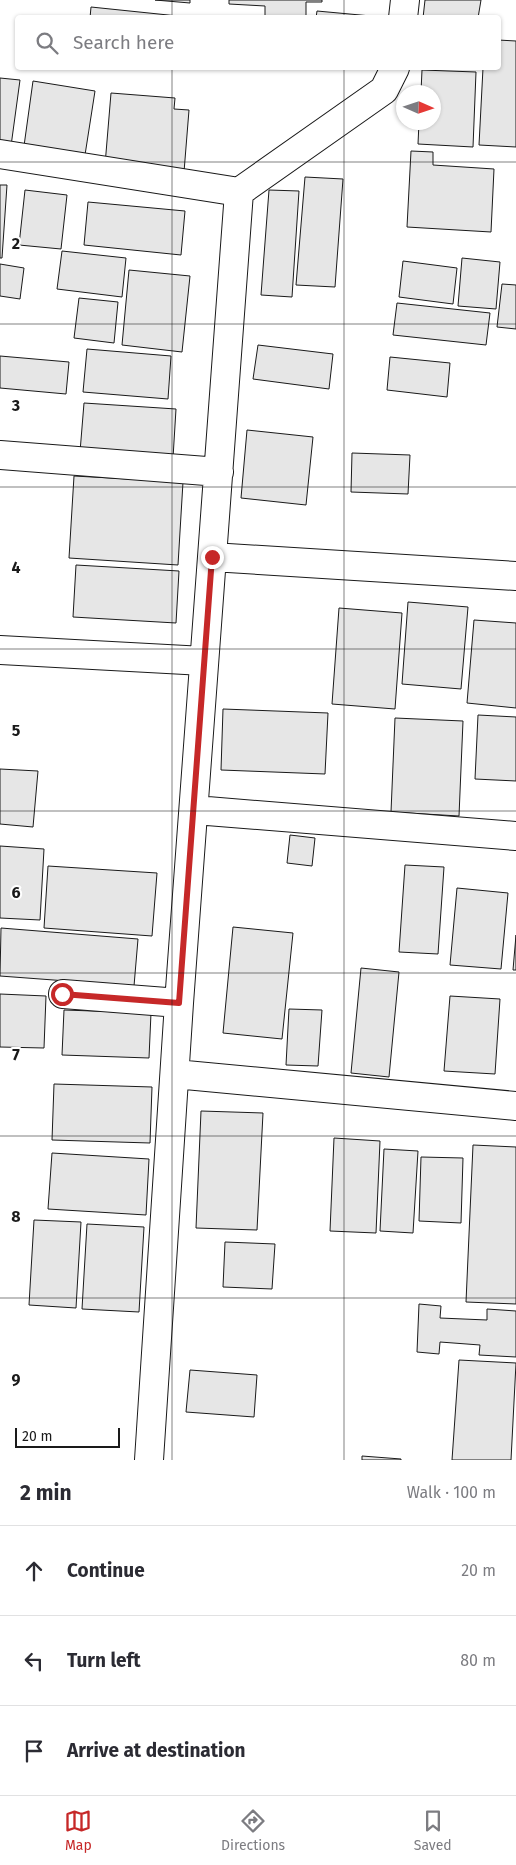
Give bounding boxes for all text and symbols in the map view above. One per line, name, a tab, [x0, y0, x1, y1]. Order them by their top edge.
search box	[15, 15, 501, 70]
icon: search	[33, 29, 61, 57]
text: Search here	[73, 31, 174, 54]
north arrow	[396, 85, 441, 130]
text: 2	[12, 234, 20, 253]
text: 3	[11, 396, 20, 415]
route end	[201, 546, 224, 569]
text: 4	[11, 558, 21, 577]
text: 5	[12, 721, 21, 740]
text: 6	[11, 883, 21, 902]
route start	[51, 983, 74, 1006]
text: 7	[12, 1045, 20, 1064]
text: 8	[11, 1207, 21, 1226]
text: 9	[12, 1370, 21, 1389]
scale bar	[15, 1425, 120, 1448]
text: 20 m	[22, 1428, 52, 1445]
text: 2 min	[20, 1480, 72, 1506]
text: Walk · 100 m	[407, 1483, 496, 1502]
icon: ahead	[20, 1557, 48, 1585]
text: Continue	[67, 1559, 145, 1582]
text: 20 m	[461, 1561, 496, 1580]
icon: left	[20, 1647, 48, 1675]
text: Turn left	[67, 1649, 141, 1672]
text: 80 m	[460, 1651, 496, 1670]
icon: arrive	[20, 1737, 48, 1765]
text: Arrive at destination	[67, 1739, 246, 1762]
tab: Map	[64, 1807, 92, 1854]
tab: Directions	[221, 1807, 285, 1854]
tab: Saved	[414, 1807, 452, 1854]

